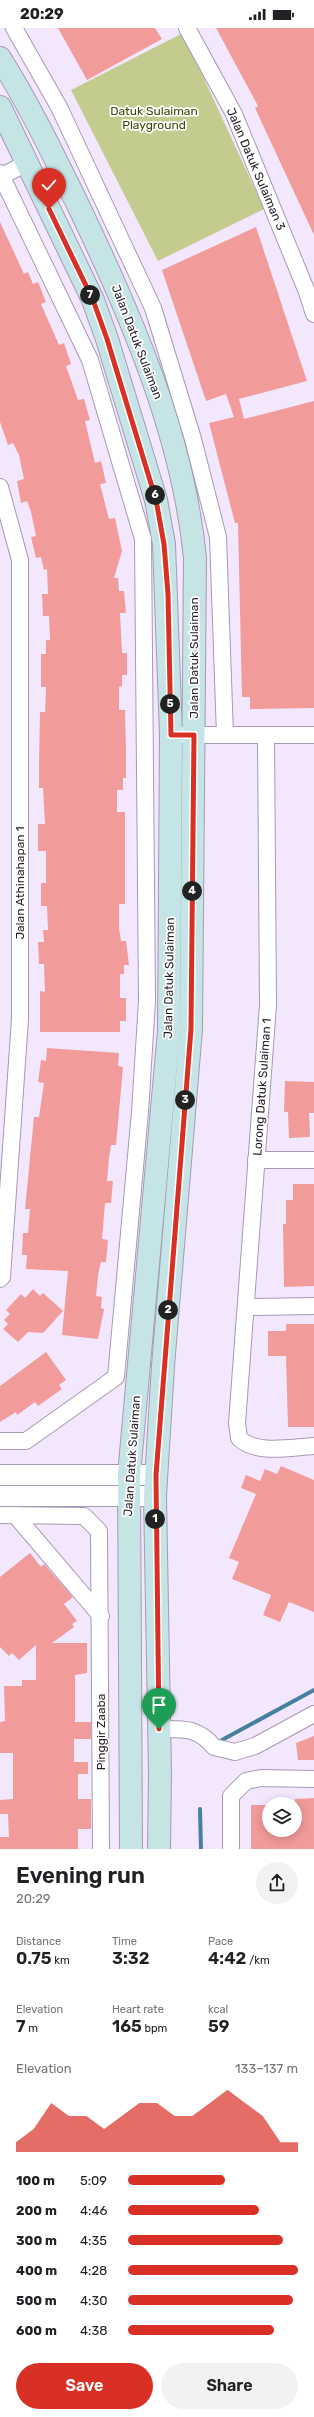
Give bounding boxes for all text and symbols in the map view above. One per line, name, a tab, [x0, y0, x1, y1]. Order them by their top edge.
text: 20:29	[20, 5, 64, 23]
park label: Datuk Sulaiman Playground	[110, 104, 198, 132]
street label: Jalan Datuk Sulaiman 3	[224, 106, 288, 232]
pin	[32, 168, 66, 209]
icon: check	[38, 174, 60, 196]
street label: Jalan Datuk Sulaiman	[109, 283, 165, 401]
pin: 7	[80, 285, 100, 305]
text: 7	[87, 288, 93, 301]
pin: 6	[145, 485, 165, 505]
text: 6	[151, 488, 159, 501]
street label: Jalan Datuk Sulaiman	[187, 597, 201, 719]
pin: 5	[160, 694, 180, 714]
text: 5	[166, 697, 174, 710]
street label: Jalan Athinahapan 1	[13, 826, 27, 940]
pin: 4	[182, 881, 202, 901]
text: 4	[188, 884, 196, 897]
street label: Jalan Datuk Sulaiman	[161, 917, 177, 1039]
street label: Lorong Datuk Sulaiman 1	[250, 1018, 274, 1156]
pin: 3	[175, 1090, 195, 1110]
text: 3	[181, 1093, 189, 1106]
pin: 2	[158, 1300, 178, 1320]
text: 2	[164, 1303, 172, 1316]
street label: Jalan Datuk Sulaiman	[121, 1395, 143, 1517]
pin: 1	[145, 1509, 165, 1529]
text: 1	[152, 1512, 158, 1525]
pin	[142, 1688, 176, 1729]
street label: Pinggir Zaaba	[94, 1694, 108, 1770]
icon: arrive	[148, 1694, 170, 1716]
map controls	[262, 1797, 302, 1837]
button: layers	[262, 1797, 302, 1837]
text: Evening run	[16, 1862, 145, 1889]
button: share	[256, 1862, 298, 1904]
text: 20:29	[16, 1891, 51, 1906]
text: Distance	[16, 1935, 61, 1948]
text: Time	[112, 1935, 137, 1948]
text: Pace	[208, 1935, 233, 1948]
text: 0.75	[16, 1948, 52, 1968]
text: 3:32	[112, 1948, 150, 1968]
text: 4:42	[208, 1948, 246, 1968]
text: km	[52, 1954, 70, 1967]
text: /km	[246, 1954, 270, 1967]
text: Elevation	[16, 2003, 63, 2016]
text: Heart rate	[112, 2003, 164, 2016]
text: kcal	[208, 2003, 228, 2016]
text: 7	[16, 2016, 26, 2036]
text: 165	[112, 2016, 142, 2036]
text: 59	[208, 2016, 229, 2036]
text: m	[26, 2022, 38, 2035]
text: bpm	[142, 2022, 167, 2035]
text: Elevation	[16, 2061, 72, 2076]
text: 133–137 m	[235, 2061, 298, 2076]
text: 100 m	[16, 2173, 55, 2188]
text: 5:09	[80, 2173, 107, 2188]
text: 200 m	[16, 2203, 57, 2218]
text: 4:46	[80, 2203, 107, 2218]
text: 300 m	[16, 2233, 57, 2248]
text: 4:35	[80, 2233, 107, 2248]
text: 400 m	[16, 2263, 57, 2278]
text: 4:28	[80, 2263, 107, 2278]
text: 500 m	[16, 2293, 57, 2308]
text: 4:30	[80, 2293, 107, 2308]
text: 600 m	[16, 2323, 57, 2338]
text: 4:38	[80, 2323, 107, 2338]
button: Save	[16, 2363, 153, 2409]
button: Share	[161, 2363, 298, 2409]

